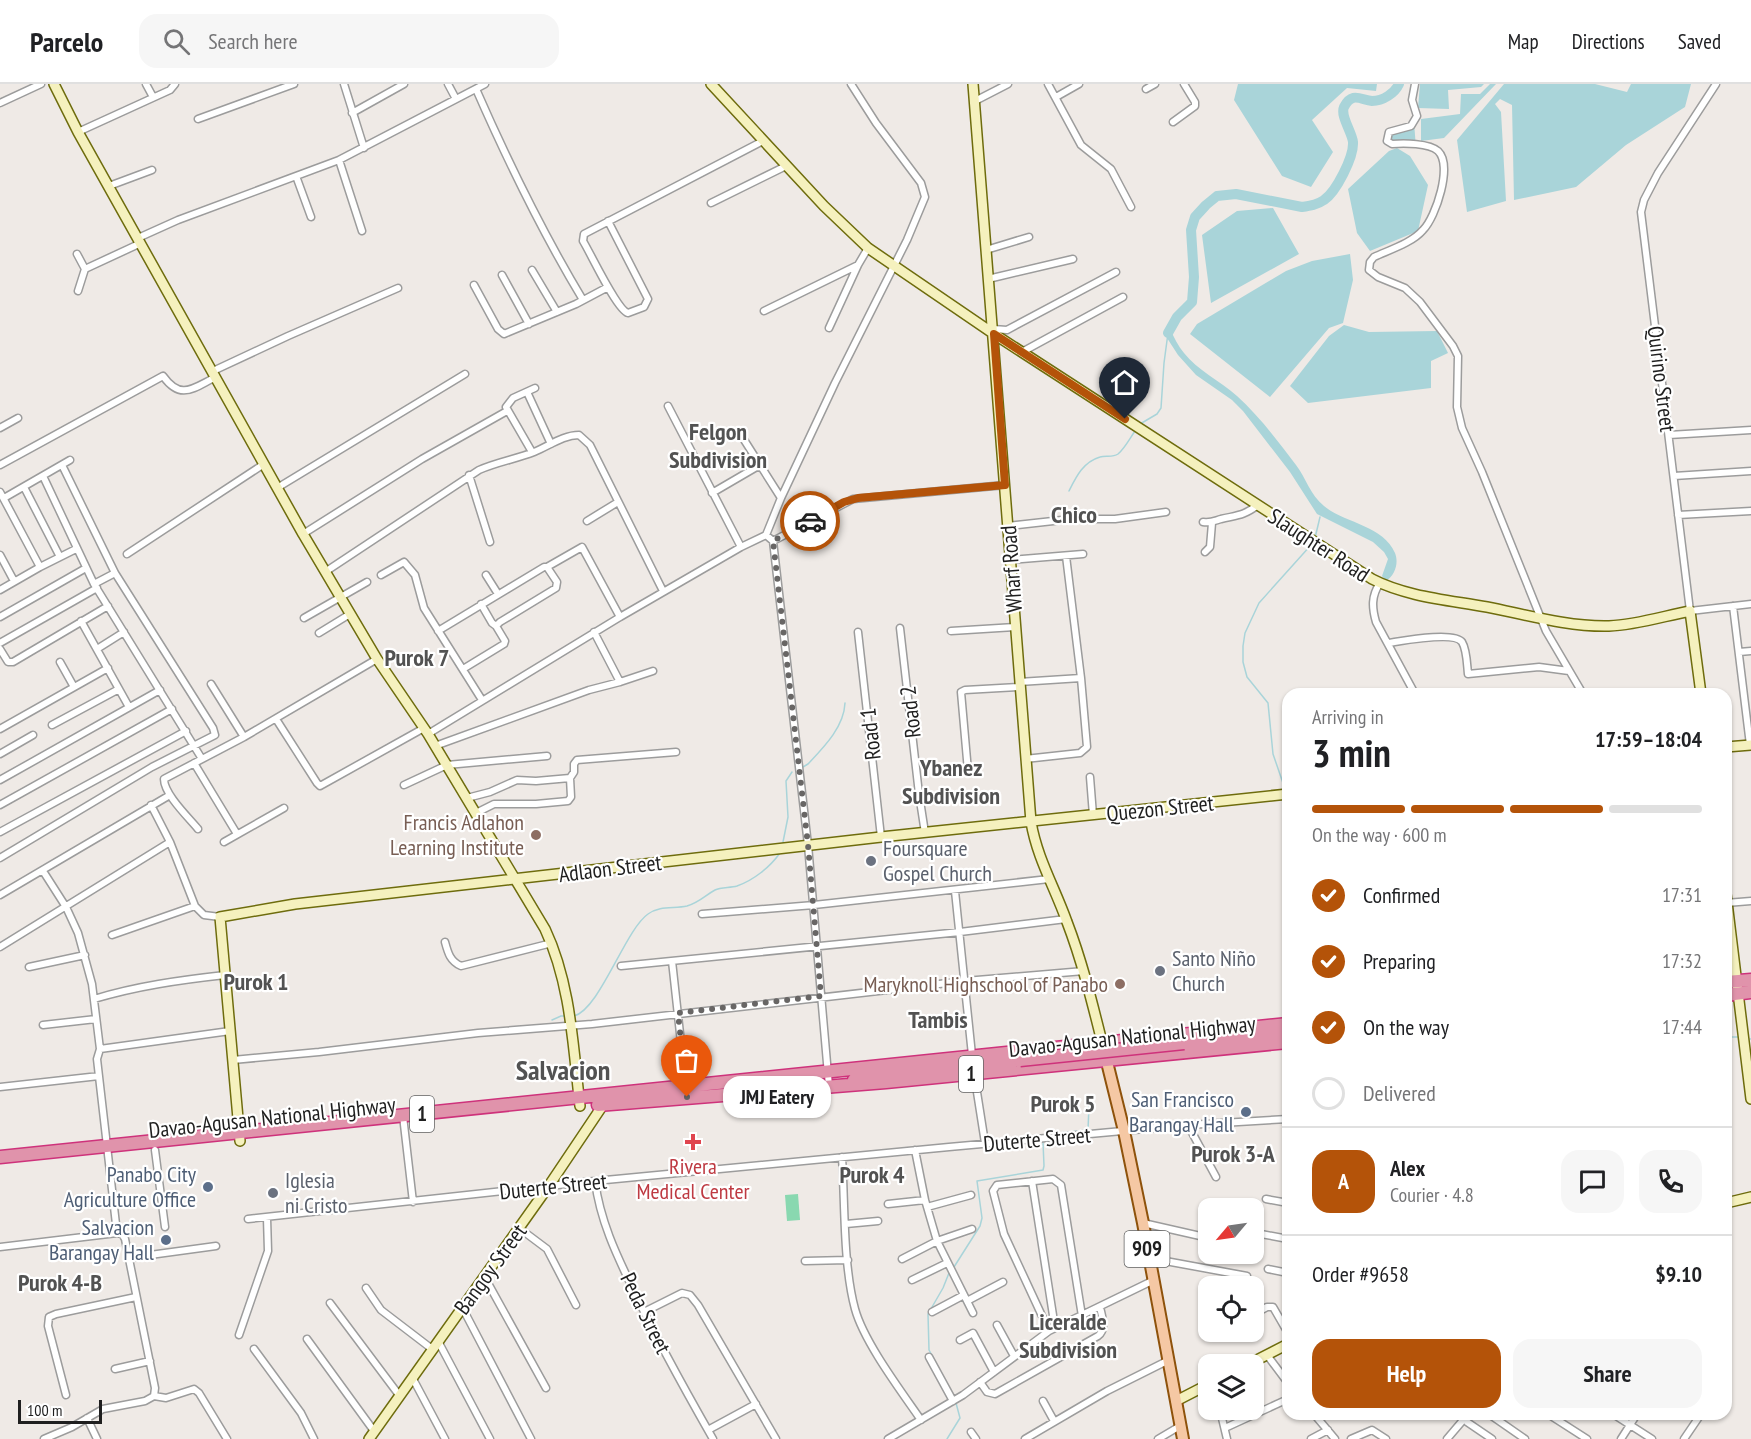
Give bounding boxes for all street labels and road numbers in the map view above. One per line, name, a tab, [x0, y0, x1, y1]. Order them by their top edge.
street label: Quirino Street	[1642, 324, 1682, 434]
street label: Slaughter Road	[1263, 502, 1375, 588]
street label: Wharf Road	[994, 525, 1028, 613]
street label: Road 2	[893, 685, 927, 739]
street label: Road 1	[853, 707, 887, 761]
street label: Quezon Street	[1105, 788, 1215, 828]
street label: Adlaon Street	[557, 848, 663, 888]
street label: Davao-Agusan National Highway	[1007, 1009, 1258, 1063]
road number: 1	[959, 1056, 983, 1092]
street label: Davao-Agusan National Highway	[147, 1090, 398, 1144]
road number: 1	[410, 1096, 434, 1132]
street label: Duterte Street	[982, 1120, 1092, 1158]
street label: Duterte Street	[498, 1166, 608, 1206]
street label: Bangoy Street	[448, 1218, 532, 1320]
road number: 909	[1124, 1231, 1170, 1267]
street label: Peda Street	[614, 1268, 678, 1358]

